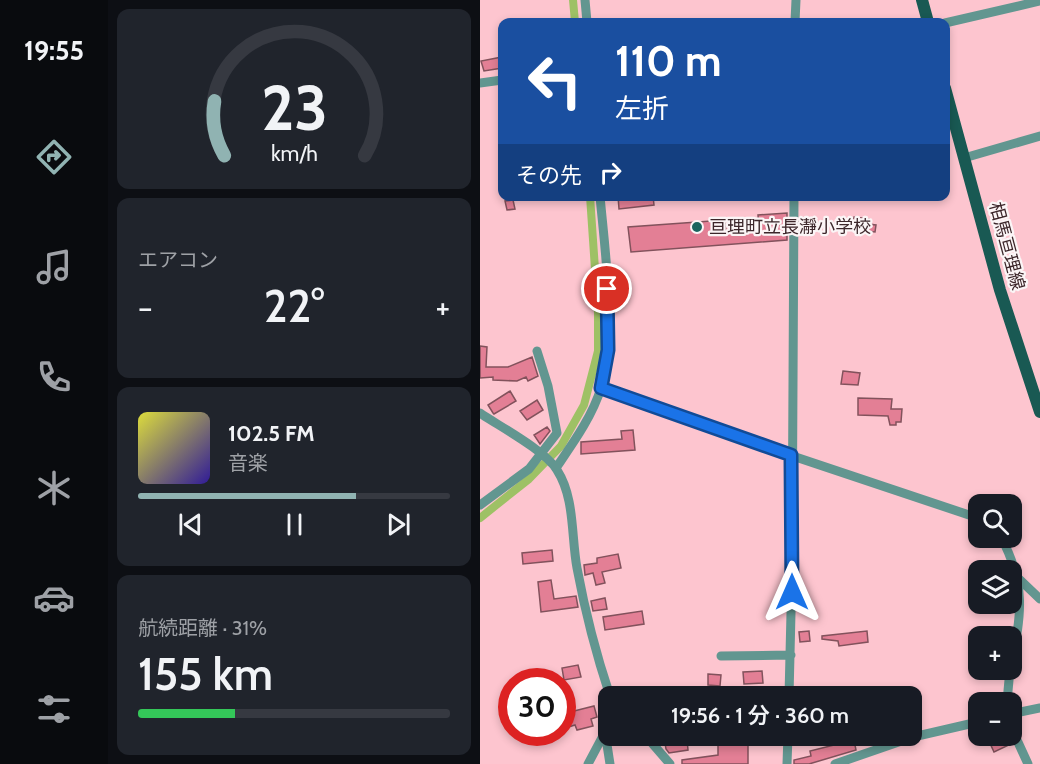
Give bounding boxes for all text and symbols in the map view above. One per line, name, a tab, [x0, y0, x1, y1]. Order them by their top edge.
text: 19:55	[24, 34, 84, 67]
text: 110 m	[615, 35, 722, 87]
icon: left	[516, 42, 594, 120]
text: 23	[261, 70, 327, 146]
text: 左折	[615, 92, 669, 125]
icon: directions	[33, 136, 75, 178]
text: km/h	[271, 140, 317, 166]
icon: right	[594, 156, 627, 189]
text: その先	[516, 162, 582, 189]
street label: 相馬亘理線	[985, 200, 1029, 292]
place label: 亘理町立長瀞小学校	[709, 216, 871, 238]
marker: 亘理町立長瀞小学校	[690, 220, 704, 234]
icon: music	[33, 246, 75, 288]
text: エアコン	[138, 248, 218, 272]
pin	[581, 263, 632, 314]
icon: arrive	[590, 272, 623, 305]
text: 22°	[264, 279, 324, 333]
text: −	[138, 287, 153, 327]
text: +	[435, 287, 450, 327]
icon: phone	[33, 356, 75, 398]
text: 102.5 FM	[228, 420, 314, 447]
text: 音楽	[228, 451, 268, 475]
icon: climate	[33, 467, 75, 509]
map controls	[968, 494, 1022, 746]
button: search	[968, 494, 1022, 548]
icon: previous	[174, 508, 207, 541]
icon: pause	[278, 508, 311, 541]
icon: next	[382, 508, 415, 541]
position arrow	[760, 560, 824, 624]
button: layers	[968, 560, 1022, 614]
icon: car	[33, 577, 75, 619]
text: 航続距離 · 31%	[138, 616, 267, 640]
button: +	[968, 626, 1022, 680]
text: 155 km	[138, 647, 273, 701]
speed limit sign: 30	[498, 668, 576, 746]
icon: filters	[33, 688, 75, 730]
button: −	[968, 692, 1022, 746]
text: 19:56 · 1 分 · 360 m	[671, 702, 849, 729]

